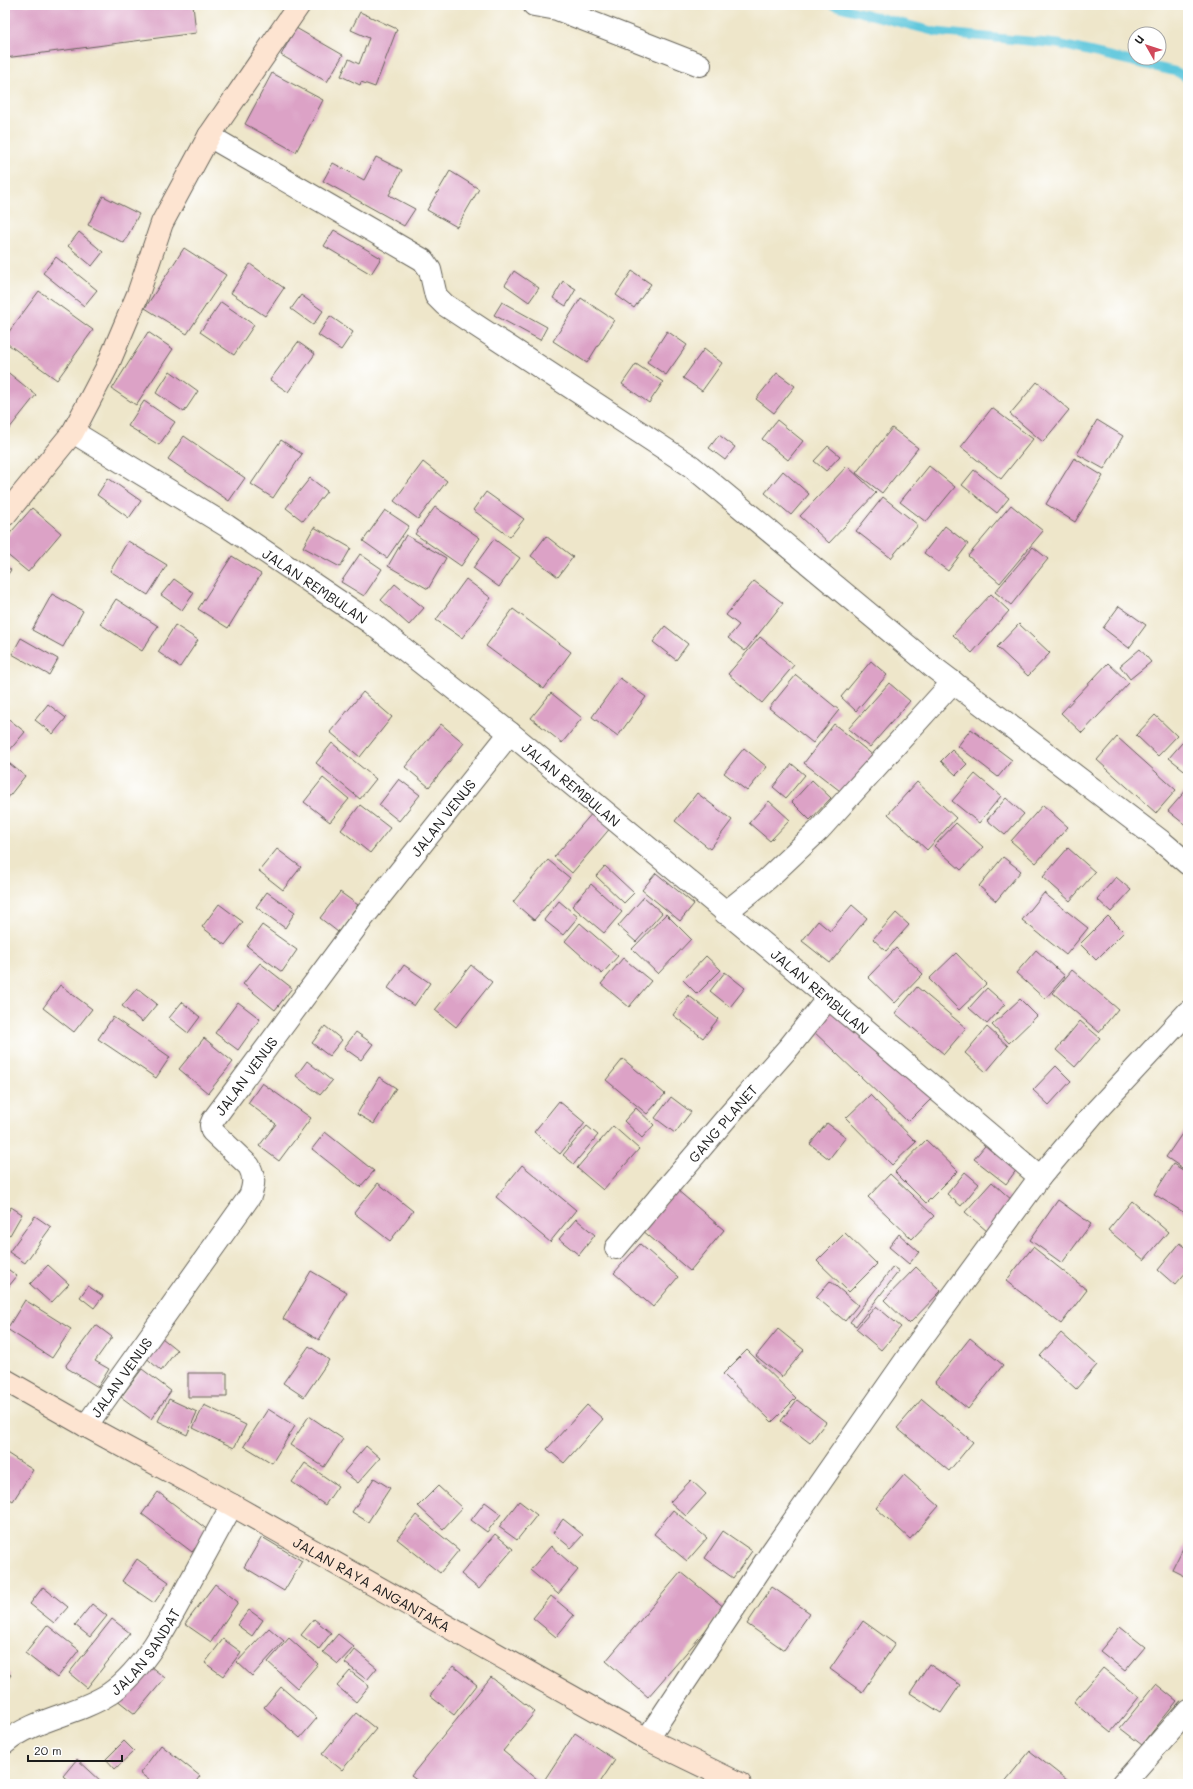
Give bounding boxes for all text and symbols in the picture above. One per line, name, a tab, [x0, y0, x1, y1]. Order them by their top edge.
north arrow	[1127, 26, 1167, 66]
text: U	[1131, 32, 1147, 47]
street label: JALAN REMBULAN	[259, 543, 372, 628]
street label: JALAN REMBULAN	[518, 737, 625, 830]
street label: JALAN VENUS	[406, 775, 480, 860]
street label: JALAN REMBULAN	[767, 944, 873, 1038]
street label: JALAN VENUS	[210, 1032, 281, 1119]
street label: GANG PLANET	[684, 1080, 761, 1166]
street label: JALAN VENUS	[86, 1333, 156, 1421]
street label: JALAN RAYA ANGANTAKA	[290, 1532, 454, 1636]
street label: JALAN SANDAT	[107, 1604, 184, 1699]
scale bar	[28, 1737, 122, 1763]
text: 20 m	[34, 1742, 62, 1758]

